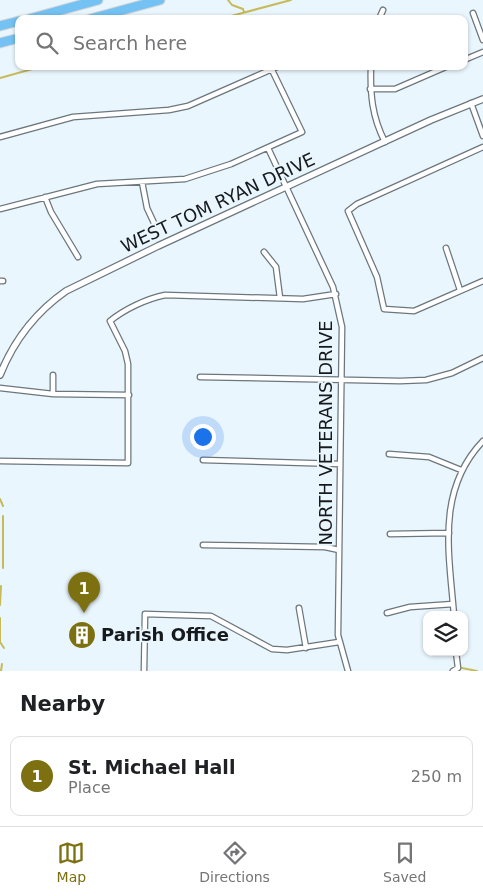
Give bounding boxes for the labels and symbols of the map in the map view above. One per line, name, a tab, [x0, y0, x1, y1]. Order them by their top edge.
street label: WEST TOM RYAN DRIVE	[117, 148, 318, 257]
street label: NORTH VETERANS DRIVE	[315, 320, 336, 546]
your location	[190, 424, 216, 450]
pin: 1	[68, 572, 100, 613]
building icon: Parish Office	[67, 620, 97, 650]
place label: Parish Office	[101, 624, 229, 645]

